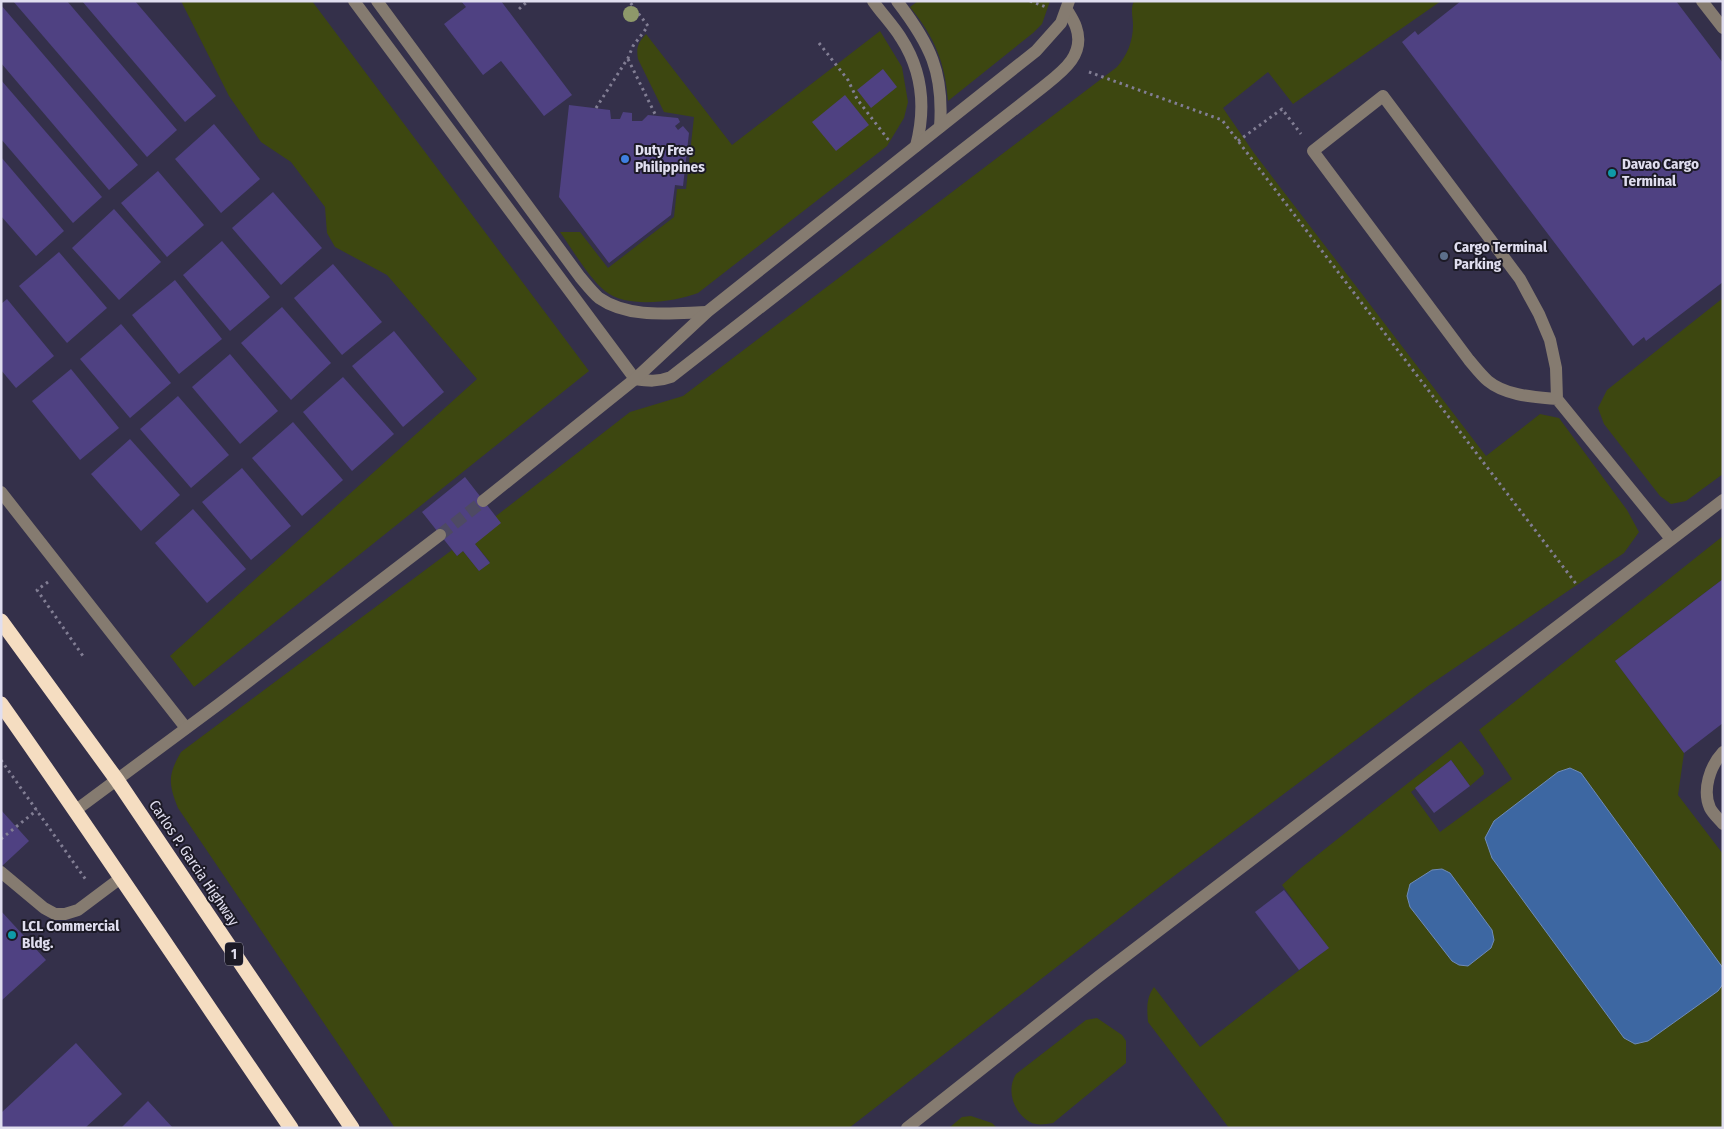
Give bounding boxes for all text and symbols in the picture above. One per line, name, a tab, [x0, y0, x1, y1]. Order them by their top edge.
place label: Duty Free Philippines	[635, 141, 705, 176]
marker: Duty Free Philippines	[619, 153, 631, 165]
place label: Davao Cargo Terminal	[1622, 155, 1699, 190]
marker: Davao Cargo Terminal	[1606, 167, 1618, 179]
place label: Cargo Terminal Parking	[1454, 238, 1548, 273]
marker: Cargo Terminal Parking	[1438, 250, 1450, 262]
street label: Carlos P. Garcia Highway	[145, 797, 243, 929]
place label: LCL Commercial Bldg.	[22, 917, 120, 952]
marker: LCL Commercial Bldg.	[6, 929, 18, 941]
road number: 1	[225, 942, 243, 966]

